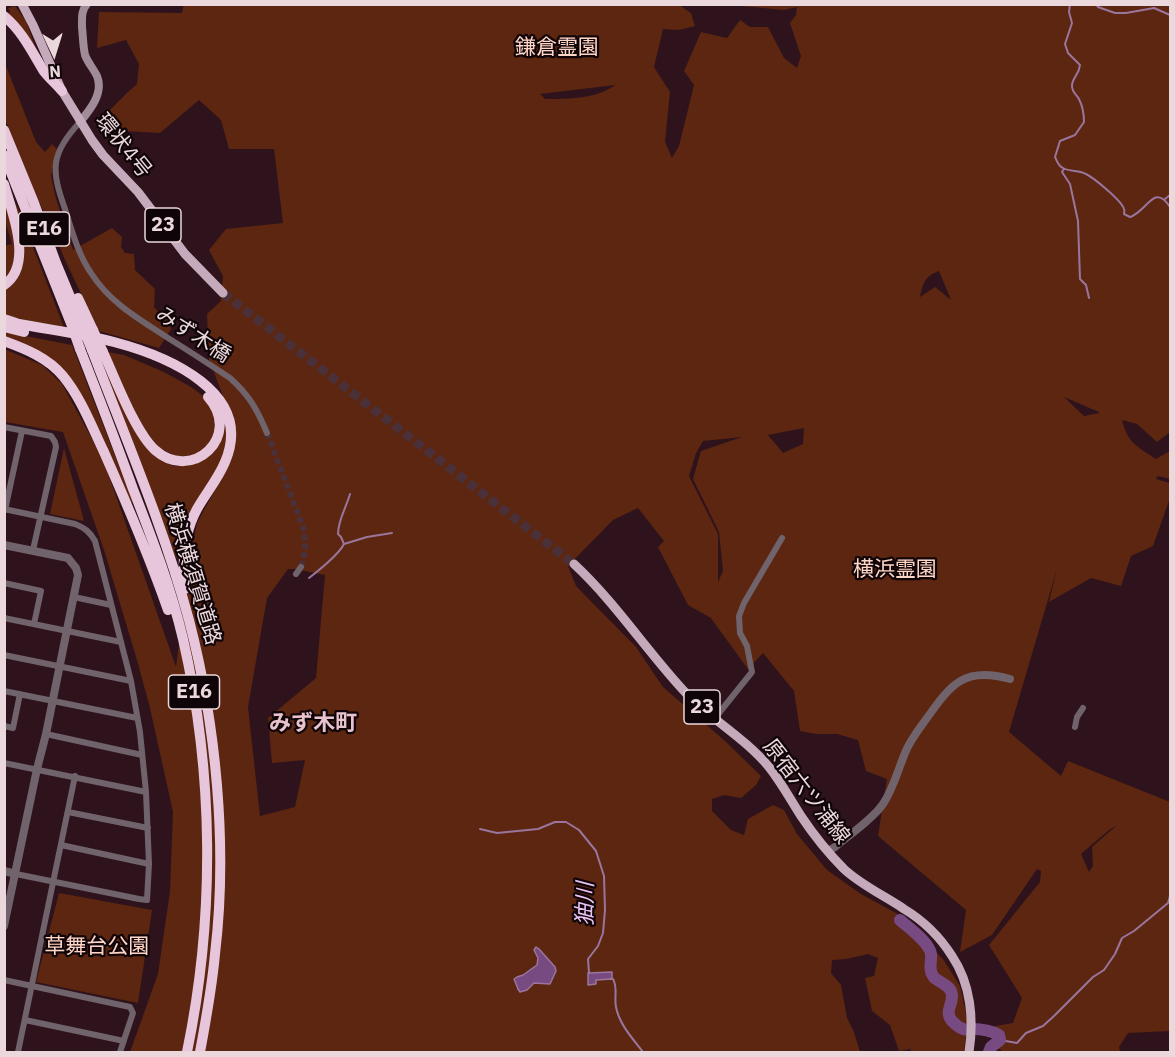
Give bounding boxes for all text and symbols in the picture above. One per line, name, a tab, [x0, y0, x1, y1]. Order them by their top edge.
north arrow	[24, 24, 84, 84]
park label: 鎌倉霊園	[515, 35, 599, 61]
text: N	[49, 62, 62, 82]
street label: 環状4号	[89, 109, 157, 183]
road number: 23	[145, 208, 181, 242]
road number: E16	[18, 212, 70, 246]
street label: みず木橋	[151, 302, 235, 368]
street label: 横浜横須賀道路	[158, 500, 226, 648]
park label: 横浜霊園	[853, 557, 937, 583]
road number: E16	[168, 675, 220, 709]
road number: 23	[684, 690, 720, 724]
district label: みず木町	[269, 711, 357, 737]
street label: 原宿六ツ浦線	[757, 735, 855, 849]
water label: 㹨川	[572, 882, 600, 926]
park label: 草舞台公園	[45, 934, 149, 960]

